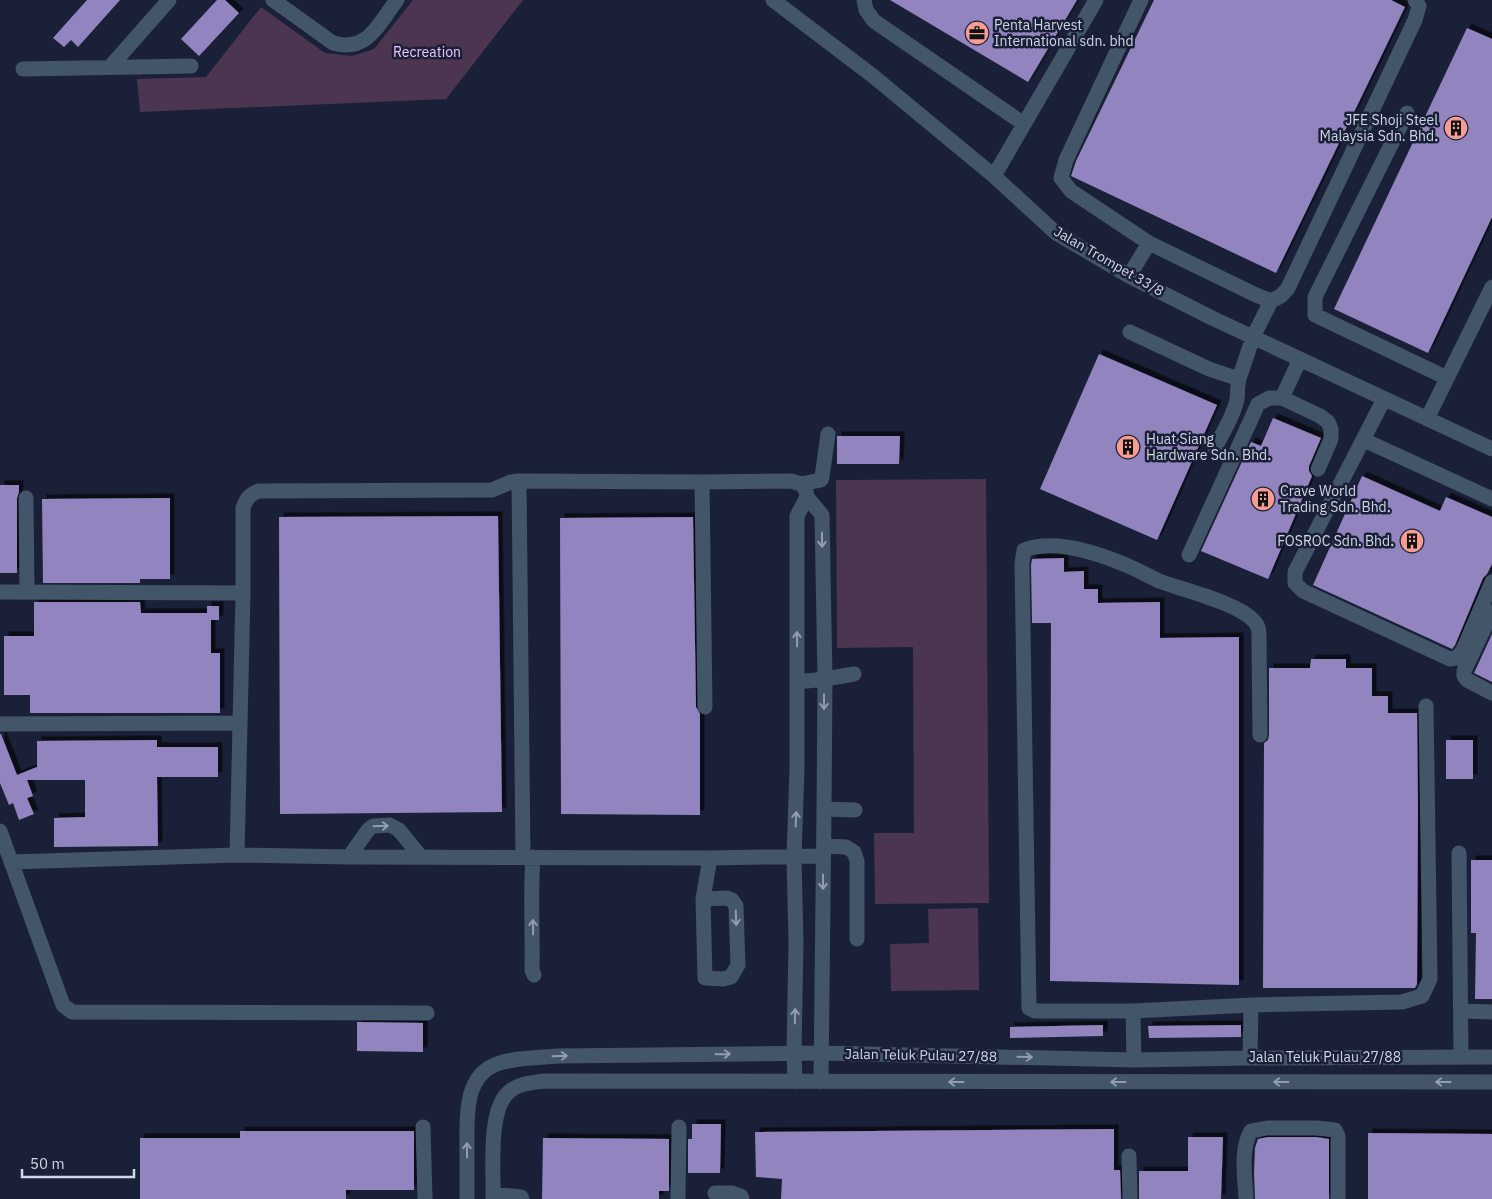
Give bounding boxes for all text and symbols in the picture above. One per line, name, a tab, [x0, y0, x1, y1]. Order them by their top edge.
place label: Penta Harvest International sdn. bhd	[994, 16, 1134, 50]
office icon: Penta Harvest International sdn. bhd	[964, 20, 990, 46]
park label: Recreation	[393, 43, 461, 61]
place label: JFE Shoji Steel Malaysia Sdn. Bhd.	[1320, 111, 1438, 145]
building icon: JFE Shoji Steel Malaysia Sdn. Bhd.	[1443, 115, 1469, 141]
street label: Jalan Trompet 33/8	[1051, 222, 1167, 300]
place label: Huat Siang Hardware Sdn. Bhd.	[1146, 430, 1271, 464]
building icon: Huat Siang Hardware Sdn. Bhd.	[1115, 434, 1141, 460]
place label: Crave World Trading Sdn. Bhd.	[1280, 482, 1391, 516]
building icon: Crave World Trading Sdn. Bhd.	[1250, 486, 1276, 512]
building icon: FOSROC Sdn. Bhd.	[1399, 528, 1425, 554]
one-way arrow	[817, 532, 827, 548]
place label: FOSROC Sdn. Bhd.	[1277, 532, 1394, 550]
one-way arrow	[792, 631, 802, 647]
one-way arrow	[819, 694, 829, 710]
one-way arrow	[791, 811, 800, 827]
one-way arrow	[373, 821, 389, 830]
one-way arrow	[818, 874, 828, 890]
one-way arrow	[731, 910, 741, 926]
one-way arrow	[528, 919, 537, 935]
one-way arrow	[790, 1008, 800, 1024]
street label: Jalan Teluk Pulau 27/88	[845, 1045, 997, 1065]
street label: Jalan Teluk Pulau 27/88	[1249, 1048, 1401, 1066]
one-way arrow	[714, 1049, 731, 1059]
one-way arrow	[552, 1052, 568, 1061]
one-way arrow	[1016, 1052, 1033, 1062]
one-way arrow	[948, 1077, 964, 1087]
one-way arrow	[1111, 1077, 1127, 1087]
one-way arrow	[1273, 1077, 1290, 1087]
one-way arrow	[1436, 1077, 1452, 1087]
one-way arrow	[462, 1143, 472, 1159]
scale bar	[22, 1146, 135, 1178]
text: 50 m	[30, 1154, 65, 1173]

